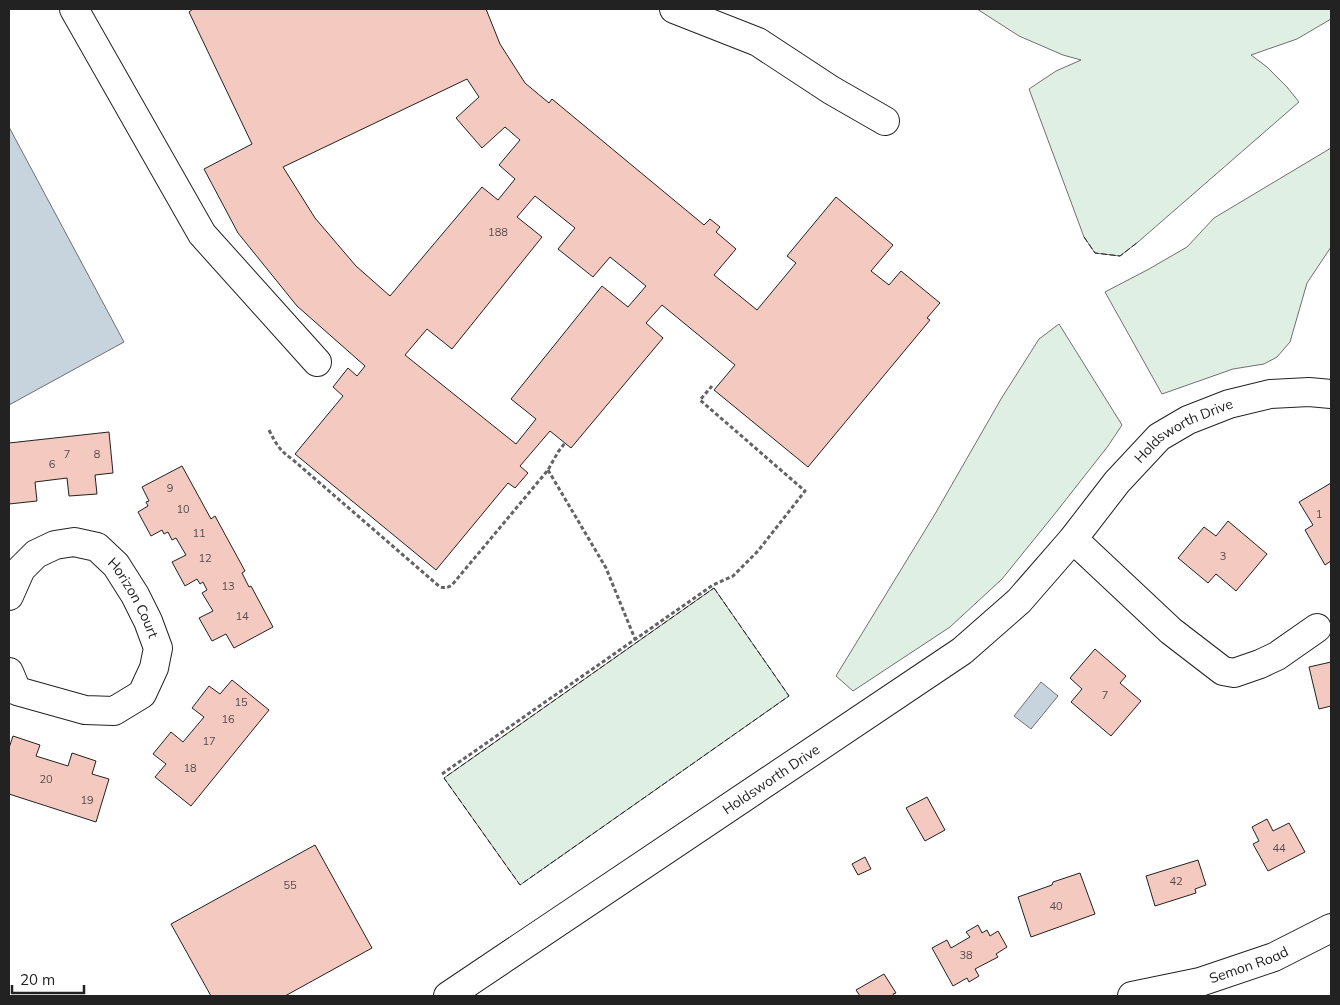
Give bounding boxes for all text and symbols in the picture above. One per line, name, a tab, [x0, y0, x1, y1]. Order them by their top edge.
house number: 188	[488, 225, 508, 239]
street label: Holdsworth Drive	[1130, 394, 1235, 467]
house number: 7	[64, 447, 70, 461]
house number: 8	[94, 447, 101, 461]
house number: 6	[49, 457, 56, 471]
house number: 9	[167, 481, 173, 495]
house number: 10	[176, 502, 190, 516]
house number: 1	[1316, 507, 1322, 521]
house number: 11	[192, 526, 206, 540]
house number: 3	[1220, 549, 1226, 563]
house number: 12	[198, 551, 212, 565]
street label: Horizon Court	[104, 553, 163, 641]
house number: 13	[221, 579, 235, 593]
house number: 14	[235, 609, 249, 623]
house number: 7	[1102, 688, 1108, 702]
house number: 15	[234, 695, 248, 709]
house number: 16	[221, 712, 235, 726]
house number: 17	[202, 734, 216, 748]
street label: Holdsworth Drive	[719, 740, 823, 818]
house number: 18	[183, 761, 197, 775]
house number: 20	[39, 772, 53, 786]
house number: 19	[80, 793, 94, 807]
house number: 44	[1272, 841, 1286, 855]
house number: 42	[1169, 874, 1183, 888]
house number: 55	[283, 878, 297, 892]
house number: 40	[1049, 899, 1063, 913]
street label: Semon Road	[1207, 942, 1291, 987]
house number: 38	[959, 948, 973, 962]
scale bar	[12, 962, 85, 994]
text: 20 m	[20, 970, 55, 989]

